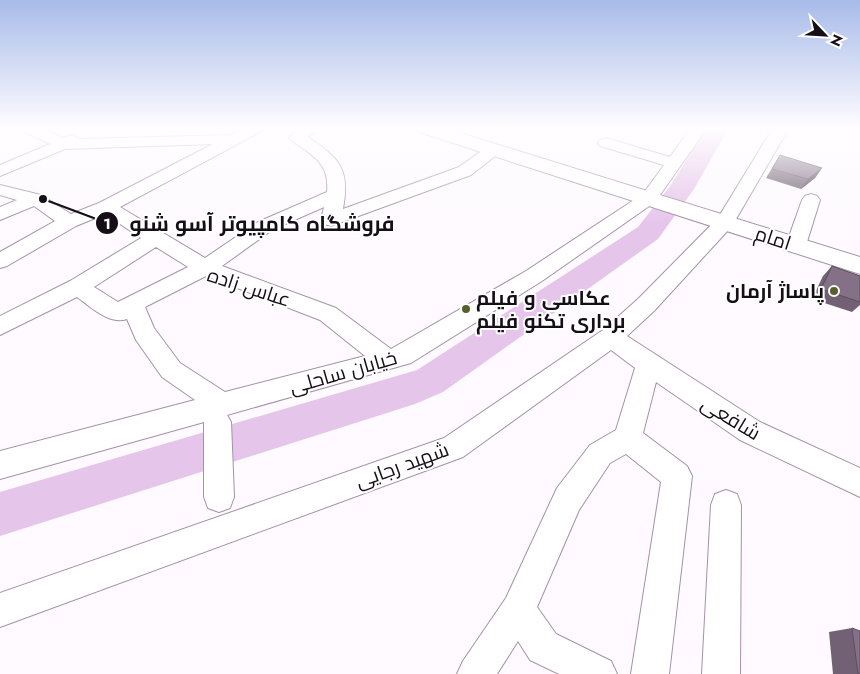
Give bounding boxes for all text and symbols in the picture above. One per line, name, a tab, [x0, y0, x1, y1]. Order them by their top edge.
north arrow	[800, 10, 850, 60]
text: N	[825, 31, 848, 50]
callout: فروشگاه کامپیوتر آسو شنو	[95, 205, 405, 241]
text: فروشگاه کامپیوتر آسو شنو	[129, 209, 395, 239]
text: 1	[103, 213, 111, 235]
street label: امام	[751, 219, 795, 258]
street label: عباس زاده	[204, 260, 294, 315]
place label: پاساژ آرمان	[726, 277, 824, 306]
place label: عکاسی و فیلم برداری تکنو فیلم	[476, 284, 626, 336]
marker: پاساژ آرمان	[828, 285, 840, 297]
marker: عکاسی و فیلم برداری تکنو فیلم	[460, 303, 472, 315]
street label: خیابان ساحلی	[286, 343, 400, 402]
street label: شافعی	[695, 389, 766, 448]
street label: شهید رجایی	[351, 435, 453, 496]

